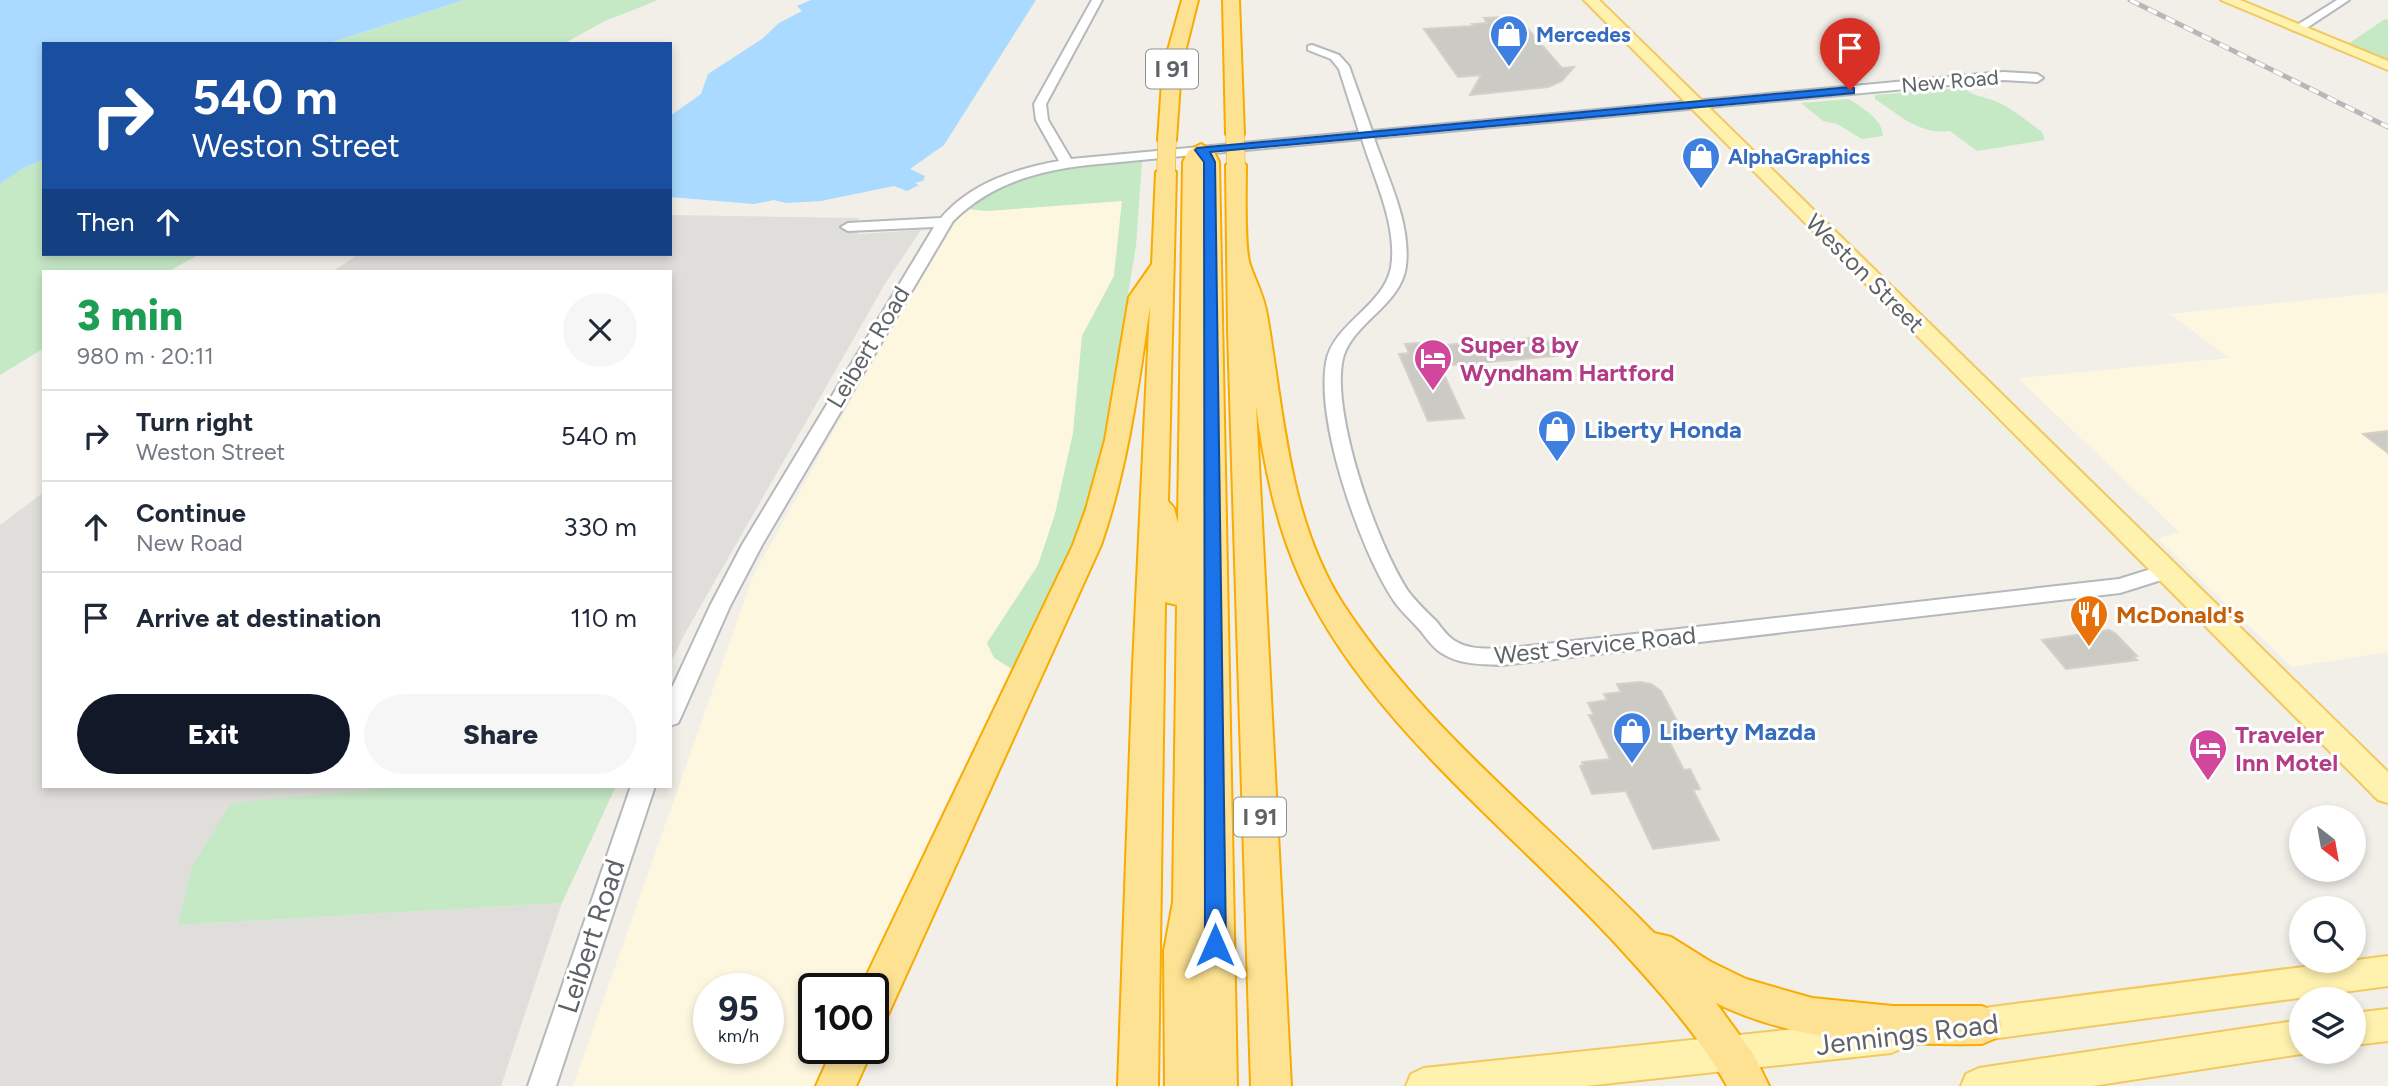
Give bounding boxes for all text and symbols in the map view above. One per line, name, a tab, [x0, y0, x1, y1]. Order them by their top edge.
shop icon: Mercedes	[1488, 13, 1530, 68]
pin	[1820, 18, 1880, 90]
place label: Mercedes	[1536, 22, 1631, 47]
icon: arrive	[1831, 29, 1869, 67]
road number: I 91	[1146, 50, 1198, 88]
street label: New Road	[1900, 64, 2000, 98]
text: 540 m	[192, 67, 338, 126]
icon: right	[77, 70, 168, 161]
text: Weston Street	[192, 127, 400, 165]
shop icon: AlphaGraphics	[1680, 135, 1722, 190]
place label: AlphaGraphics	[1728, 144, 1870, 169]
icon: ahead	[149, 203, 187, 241]
text: Then	[77, 206, 135, 238]
street label: Weston Street	[1800, 208, 1930, 338]
street label: Leibert Road	[820, 281, 916, 413]
text: 3 min	[77, 290, 183, 341]
button: close	[563, 293, 637, 367]
place label: Super 8 by Wyndham Hartford	[1460, 330, 1674, 387]
hotel icon: Super 8 by Wyndham Hartford	[1412, 337, 1454, 392]
text: 980 m · 20:11	[77, 342, 214, 370]
text: Turn right	[136, 406, 253, 438]
shop icon: Liberty Honda	[1536, 408, 1578, 463]
place label: Liberty Honda	[1584, 415, 1742, 444]
icon: right	[77, 417, 115, 455]
text: 540 m	[561, 420, 637, 452]
text: Weston Street	[136, 438, 285, 466]
text: Continue	[136, 497, 246, 529]
icon: ahead	[77, 508, 115, 546]
text: 330 m	[563, 511, 637, 543]
text: New Road	[136, 529, 243, 557]
restaurant icon: McDonald's	[2068, 593, 2110, 648]
icon: arrive	[77, 599, 115, 637]
place label: McDonald's	[2116, 600, 2244, 629]
text: Arrive at destination	[136, 602, 381, 634]
text: 110 m	[570, 602, 637, 634]
street label: West Service Road	[1493, 620, 1697, 670]
button: Exit	[77, 694, 350, 774]
button: Share	[364, 694, 637, 774]
shop icon: Liberty Mazda	[1611, 710, 1653, 765]
place label: Liberty Mazda	[1659, 717, 1816, 746]
place label: Traveler Inn Motel	[2235, 720, 2338, 777]
hotel icon: Traveler Inn Motel	[2187, 727, 2229, 782]
road number: I 91	[1234, 797, 1286, 836]
north arrow	[2289, 805, 2366, 882]
map controls	[2289, 805, 2366, 1064]
street label: Leibert Road	[550, 855, 632, 1017]
button: search	[2289, 896, 2366, 973]
position arrow	[1178, 908, 1252, 982]
speed limit sign: 100	[798, 973, 889, 1064]
button: layers	[2289, 987, 2366, 1064]
text: 95	[718, 988, 759, 1030]
street label: Jennings Road	[1814, 1006, 2000, 1062]
text: km/h	[718, 1025, 759, 1047]

